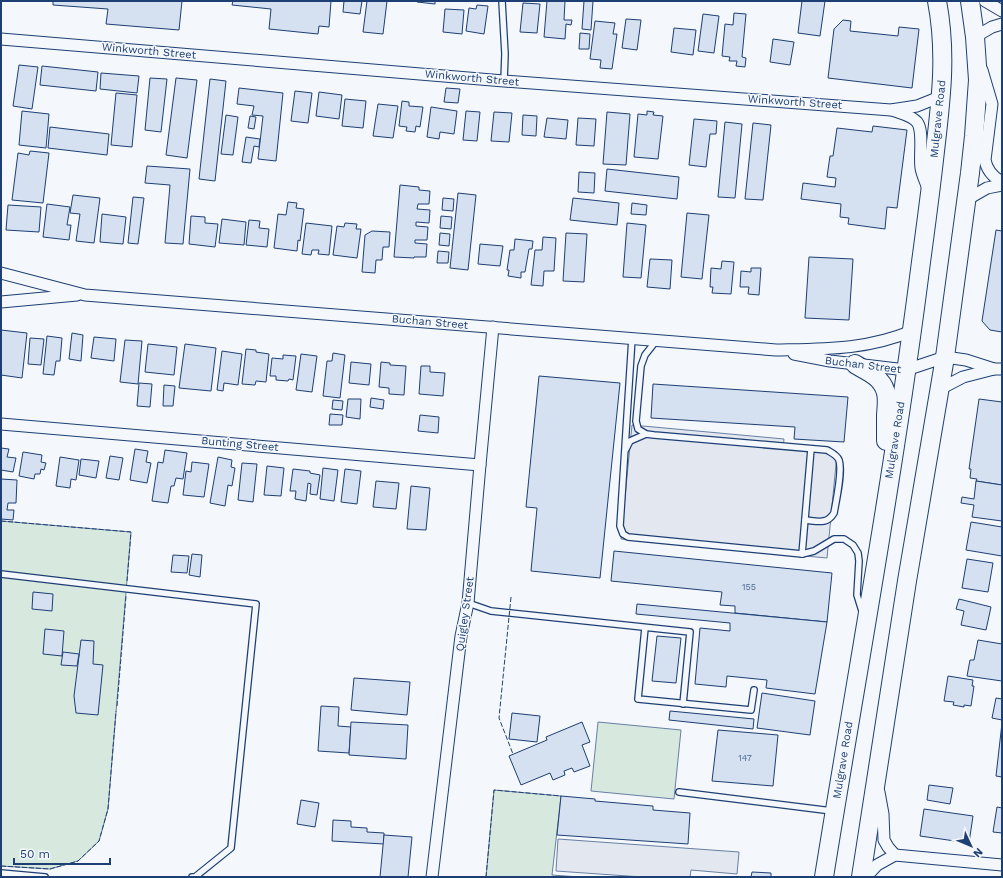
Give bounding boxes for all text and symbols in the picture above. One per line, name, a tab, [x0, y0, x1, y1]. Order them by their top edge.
street label: Winkworth Street	[101, 40, 197, 62]
street label: Winkworth Street	[424, 67, 520, 89]
street label: Mulgrave Road	[927, 79, 949, 159]
street label: Winkworth Street	[747, 92, 843, 112]
street label: Buchan Street	[391, 312, 469, 332]
street label: Buchan Street	[824, 354, 902, 376]
street label: Mulgrave Road	[882, 400, 908, 480]
street label: Bunting Street	[201, 434, 280, 454]
street label: Quigley Street	[453, 575, 477, 652]
house number: 155	[742, 582, 756, 592]
street label: Mulgrave Road	[830, 720, 856, 800]
house number: 147	[738, 753, 752, 763]
north arrow	[951, 826, 991, 866]
scale bar	[14, 840, 110, 866]
text: N	[970, 845, 985, 860]
text: 50 m	[20, 847, 50, 861]

